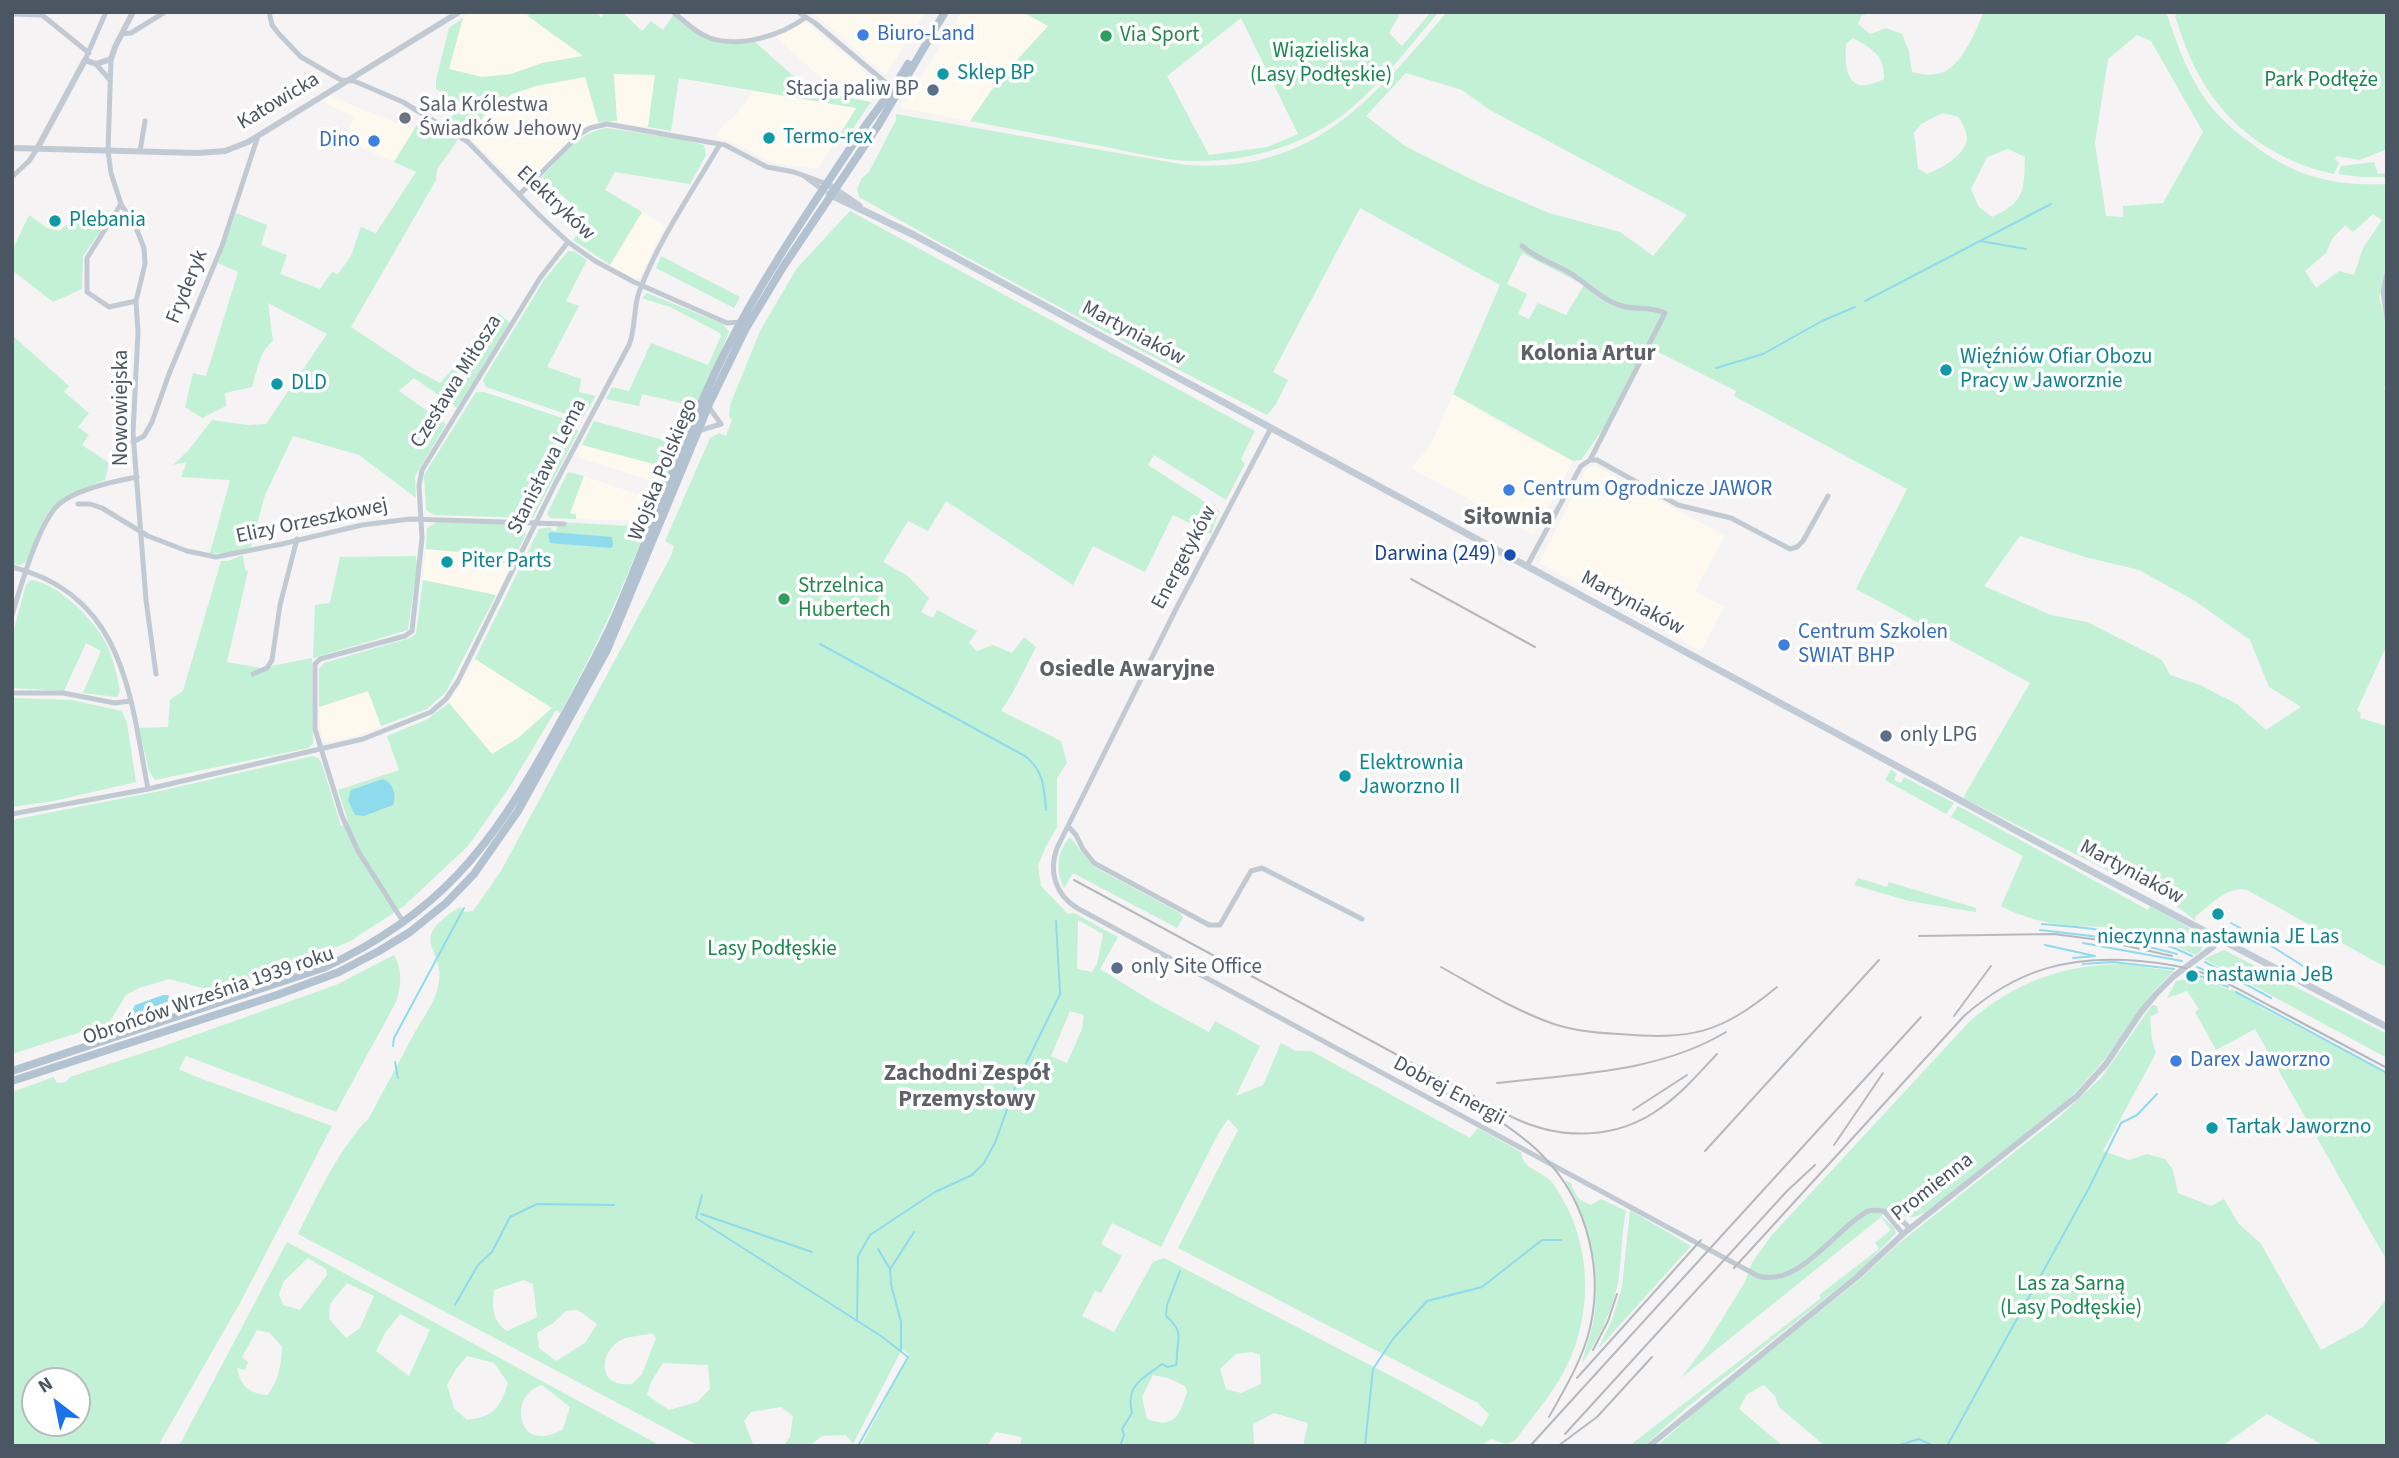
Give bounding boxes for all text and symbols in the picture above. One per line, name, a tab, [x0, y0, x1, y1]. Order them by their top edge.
place label: Biuro-Land	[877, 22, 975, 48]
place label: Via Sport	[1120, 23, 1199, 49]
marker: Biuro-Land	[855, 27, 871, 43]
marker: Via Sport	[1098, 28, 1114, 44]
park label: Wiązieliska (Lasy Podłęskie)	[1250, 39, 1392, 89]
place label: Sklep BP	[957, 61, 1034, 87]
marker: Sklep BP	[935, 66, 951, 82]
street label: Katowicka	[233, 68, 325, 136]
park label: Park Podłęże	[2264, 68, 2378, 94]
place label: Stacja paliw BP	[785, 77, 919, 103]
marker: Stacja paliw BP	[925, 82, 941, 98]
place label: Sala Królestwa Świadków Jehowy	[419, 93, 581, 143]
marker: Sala Królestwa Świadków Jehowy	[397, 110, 413, 126]
place label: Termo-rex	[783, 125, 873, 151]
place label: Dino	[319, 128, 360, 154]
marker: Termo-rex	[761, 130, 777, 146]
marker: Dino	[366, 133, 382, 149]
street label: Elektryków	[511, 161, 599, 247]
place label: Plebania	[69, 208, 146, 234]
marker: Plebania	[47, 213, 63, 229]
street label: Fryderyk	[162, 246, 214, 328]
street label: Martyniaków	[1077, 296, 1189, 372]
street label: Czesława Miłosza	[406, 311, 508, 453]
district label: Kolonia Artur	[1520, 341, 1656, 369]
place label: Więźniów Ofiar Obozu Pracy w Jaworznie	[1960, 345, 2153, 395]
street label: Nowowiejska	[109, 350, 135, 466]
marker: Więźniów Ofiar Obozu Pracy w Jaworznie	[1938, 362, 1954, 378]
place label: DLD	[291, 371, 327, 397]
marker: DLD	[269, 376, 285, 392]
street label: Stanisława Lema	[503, 395, 593, 539]
street label: Wojska Polskiego	[624, 395, 704, 545]
place label: Centrum Ogrodnicze JAWOR	[1523, 477, 1772, 503]
marker: Centrum Ogrodnicze JAWOR	[1501, 482, 1517, 498]
street label: Elizy Orzeszkowej	[234, 494, 390, 550]
street label: Energetyków	[1147, 502, 1223, 614]
district label: Siłownia	[1463, 505, 1553, 533]
place label: Darwina (249)	[1374, 542, 1496, 568]
marker: Darwina (249)	[1502, 547, 1518, 563]
place label: Piter Parts	[461, 549, 551, 575]
marker: Piter Parts	[439, 554, 455, 570]
street label: Martyniaków	[1576, 566, 1688, 642]
place label: Strzelnica Hubertech	[798, 574, 891, 624]
marker: Strzelnica Hubertech	[776, 591, 792, 607]
place label: Centrum Szkolen SWIAT BHP	[1798, 620, 1948, 670]
marker: Centrum Szkolen SWIAT BHP	[1776, 637, 1792, 653]
district label: Osiedle Awaryjne	[1039, 657, 1215, 685]
place label: only LPG	[1900, 723, 1977, 749]
marker: only LPG	[1878, 728, 1894, 744]
place label: Elektrownia Jaworzno II	[1359, 751, 1464, 801]
marker: Elektrownia Jaworzno II	[1337, 768, 1353, 784]
street label: Martyniaków	[2075, 835, 2187, 911]
marker: nieczynna nastawnia JE Las	[2210, 906, 2226, 922]
place label: nieczynna nastawnia JE Las	[2097, 925, 2339, 951]
park label: Lasy Podłęskie	[707, 937, 837, 963]
street label: Obrońców Września 1939 roku	[80, 942, 338, 1052]
place label: only Site Office	[1131, 955, 1262, 981]
marker: only Site Office	[1109, 960, 1125, 976]
place label: nastawnia JeB	[2206, 963, 2333, 989]
marker: nastawnia JeB	[2184, 968, 2200, 984]
place label: Darex Jaworzno	[2190, 1048, 2330, 1074]
street label: Dobrej Energii	[1388, 1052, 1510, 1132]
marker: Darex Jaworzno	[2168, 1053, 2184, 1069]
district label: Zachodni Zespół Przemysłowy	[884, 1061, 1050, 1115]
place label: Tartak Jaworzno	[2226, 1115, 2371, 1141]
marker: Tartak Jaworzno	[2204, 1120, 2220, 1136]
street label: Promienna	[1887, 1148, 1979, 1228]
park label: Las za Sarną (Lasy Podłęskie)	[2000, 1272, 2142, 1322]
north arrow	[21, 1367, 91, 1437]
text: N	[33, 1371, 58, 1400]

